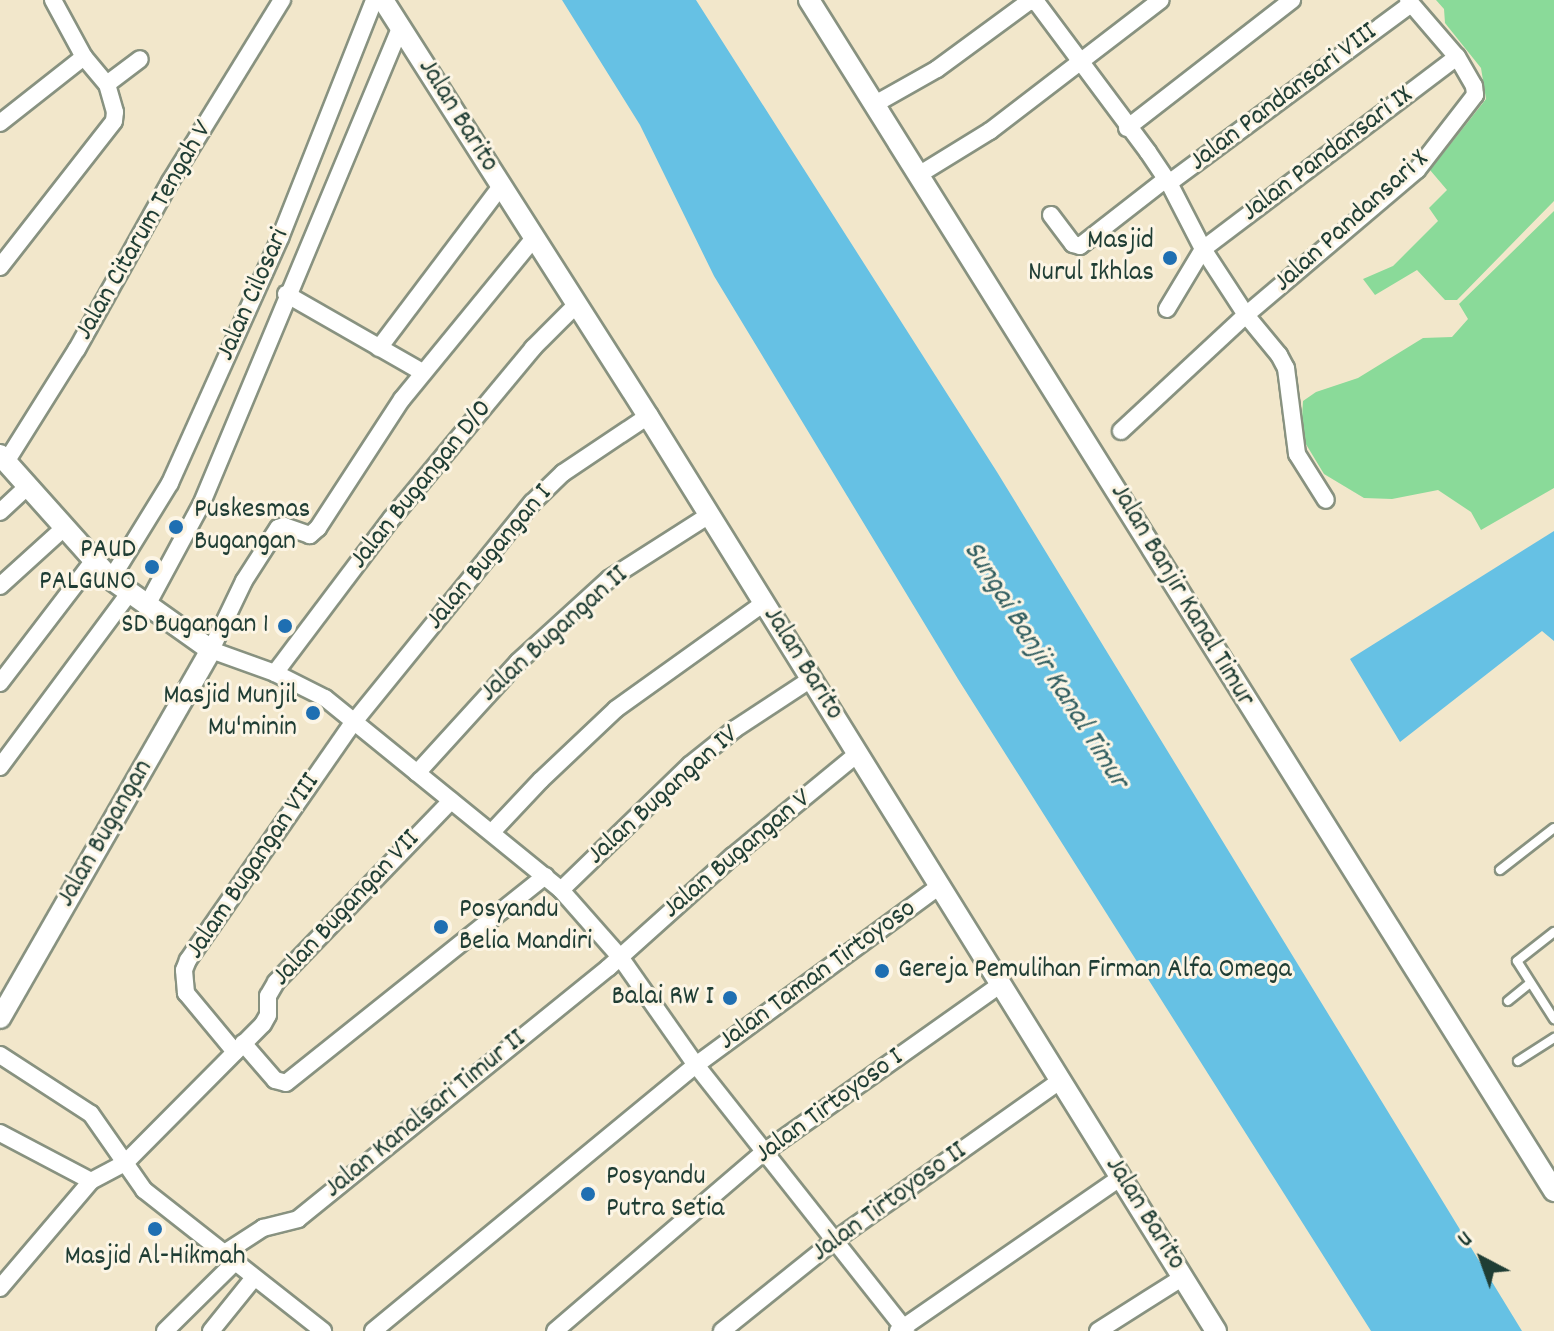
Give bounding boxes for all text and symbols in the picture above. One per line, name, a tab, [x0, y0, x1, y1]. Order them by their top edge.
street label: Jalan Pandansari VIII	[1183, 16, 1385, 180]
street label: Jalan Barito	[409, 53, 505, 179]
street label: Jalan Pandansari IX	[1236, 80, 1420, 230]
street label: Jalan Citarum Tengah V	[69, 115, 221, 347]
street label: Jalan Pandansari X	[1267, 144, 1437, 300]
street label: Jalan Cilosari	[210, 224, 298, 366]
place label: Masjid Nurul Ikhlas	[1028, 225, 1154, 291]
marker: Masjid Nurul Ikhlas	[1161, 249, 1179, 267]
street label: Jalan Bugangan D/0	[343, 393, 501, 577]
street label: Jalan Bugangan I	[419, 478, 561, 638]
street label: Jalan Banjir Kanal Timur	[1101, 478, 1261, 714]
place label: Puskesmas Bugangan	[194, 494, 310, 560]
marker: Puskesmas Bugangan	[165, 516, 187, 538]
place label: PAUD PALGUNO	[39, 534, 136, 600]
water label: Sungai Banjir Kanal Timur	[953, 536, 1135, 796]
marker: PAUD PALGUNO	[143, 558, 161, 576]
street label: Jalan Bugangan II	[474, 560, 636, 710]
street label: Jalan Barito	[754, 601, 850, 727]
place label: SD Bugangan 1	[121, 609, 269, 643]
marker: SD Bugangan 1	[276, 617, 294, 635]
place label: Masjid Munjil Mu'minin	[163, 680, 297, 746]
marker: Masjid Munjil Mu'minin	[304, 704, 322, 722]
street label: Jalan Bugangan IV	[581, 719, 747, 873]
street label: Jalan Bugangan	[50, 754, 162, 914]
street label: Jalam Bugangan VIII	[179, 768, 329, 966]
street label: Jalan Bugangan V	[657, 783, 819, 927]
street label: Jalan Bugangan VII	[266, 824, 428, 994]
street label: Jalan Taman Tirtoyoso	[713, 893, 923, 1059]
place label: Posyandu Belia Mandiri	[459, 894, 592, 960]
marker: Posyandu Belia Mandiri	[430, 916, 452, 938]
place label: Gereja Pemulihan Firman Alfa Omega	[898, 954, 1292, 988]
marker: Gereja Pemulihan Firman Alfa Omega	[873, 962, 891, 980]
place label: Balai RW I	[611, 981, 714, 1015]
marker: Balai RW I	[721, 989, 739, 1007]
street label: Jalan Kanalsari Timur II	[318, 1023, 534, 1207]
street label: Jalan Tirtoyoso I	[749, 1042, 911, 1172]
street label: Jalan Tirtoyoso II	[806, 1135, 974, 1271]
street label: Jalan Barito	[1096, 1151, 1192, 1277]
place label: Posyandu Putra Setia	[606, 1161, 724, 1227]
marker: Posyandu Putra Setia	[577, 1183, 599, 1205]
north arrow	[1442, 1219, 1522, 1299]
marker: Masjid Al-Hikmah	[146, 1220, 164, 1238]
text: U	[1452, 1225, 1480, 1256]
place label: Masjid Al-Hikmah	[65, 1241, 245, 1275]

